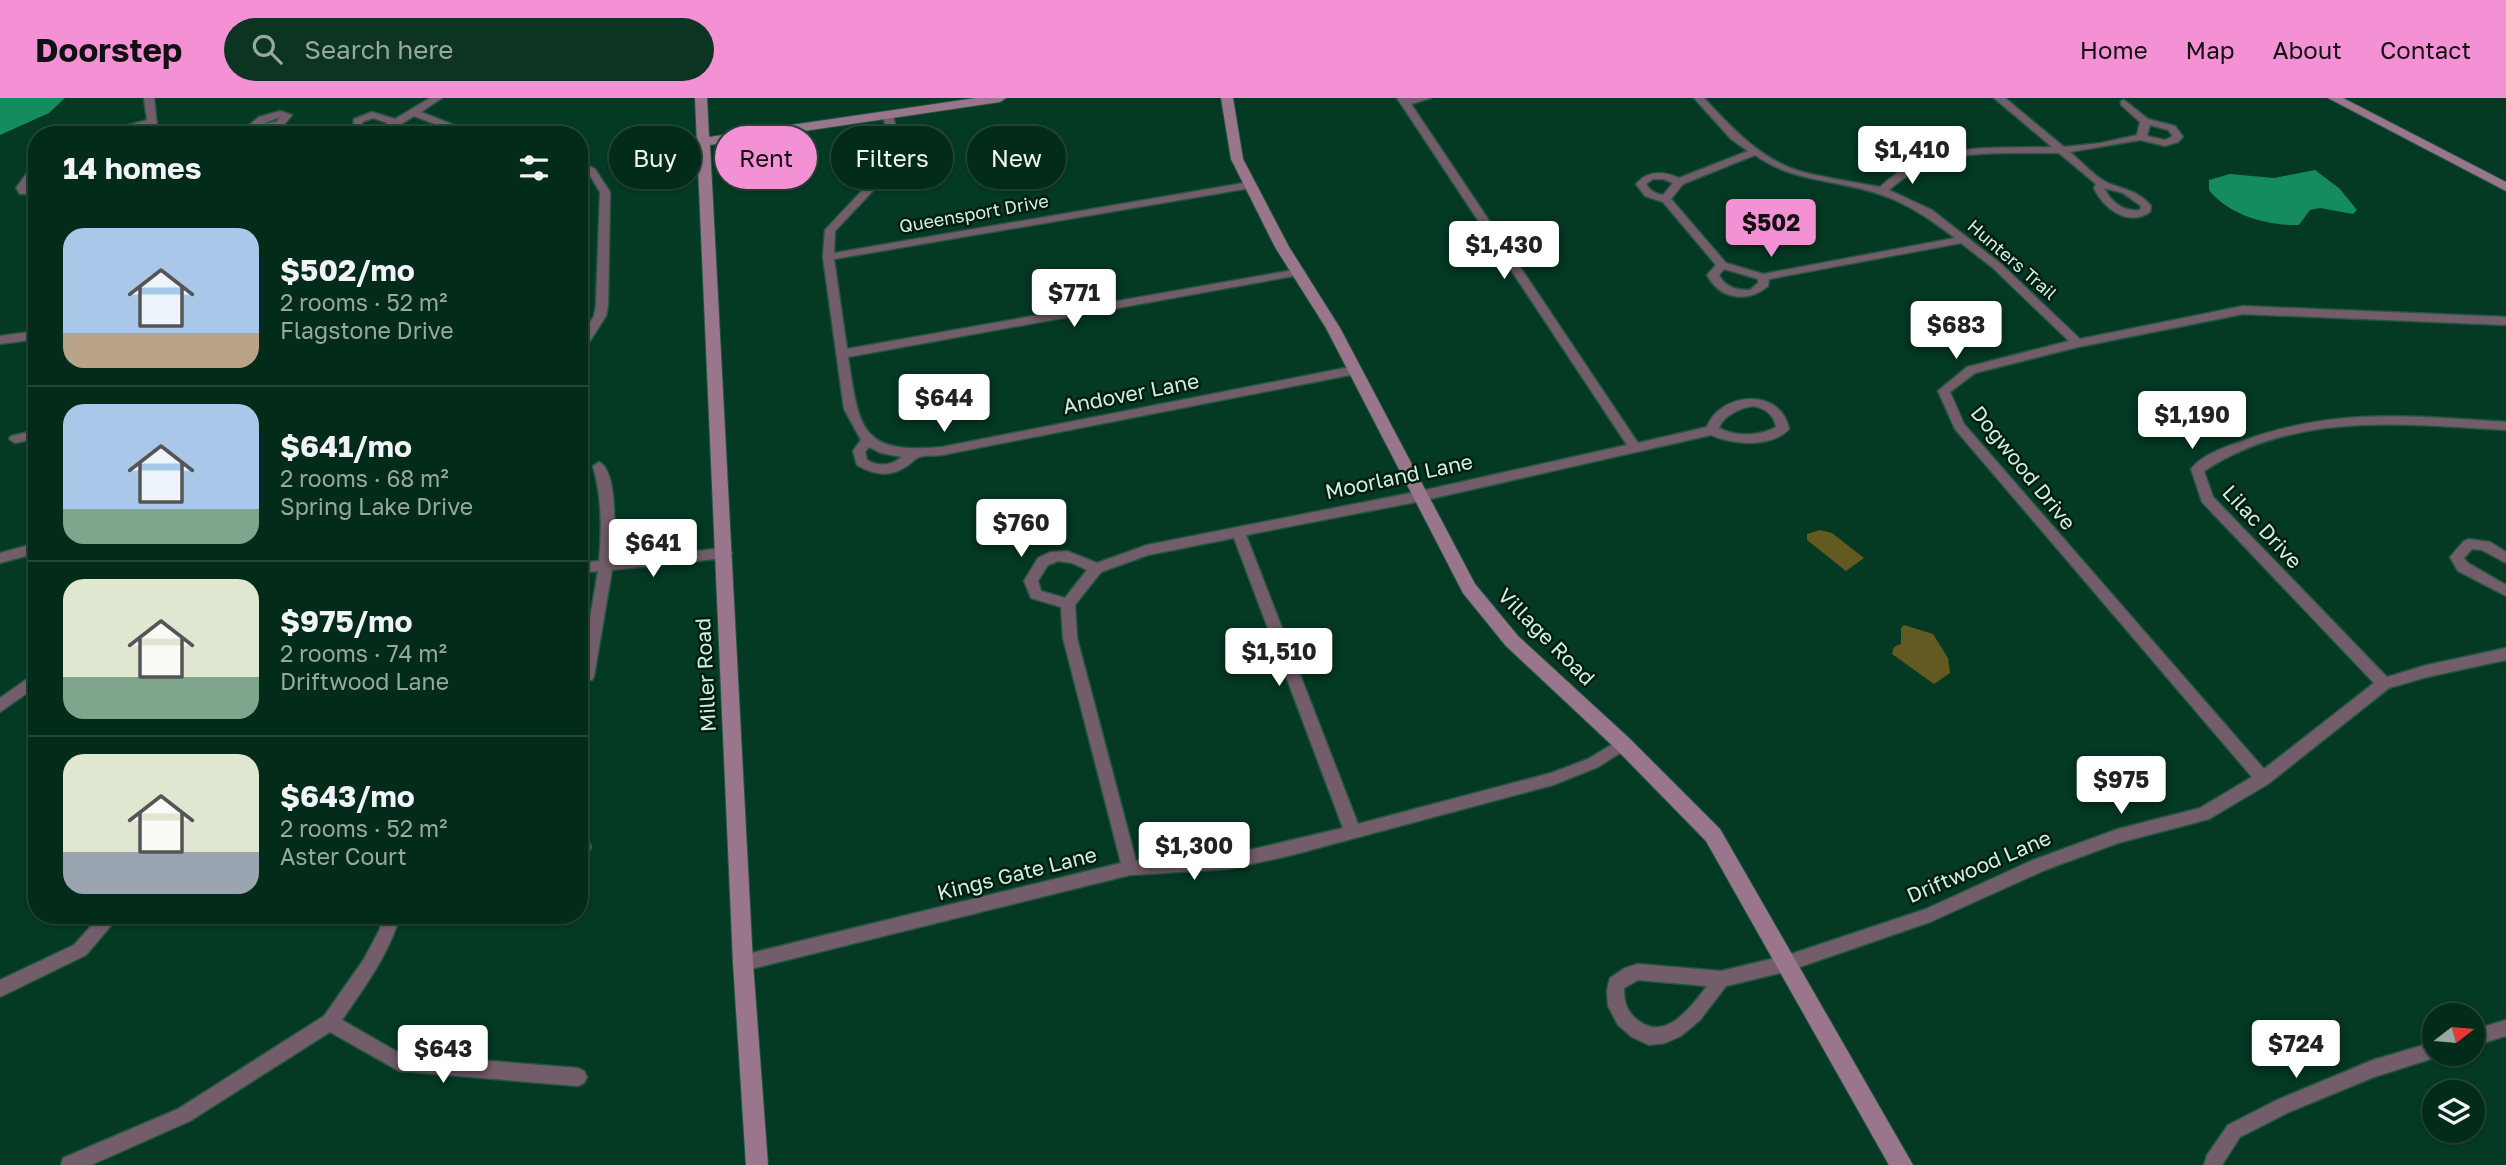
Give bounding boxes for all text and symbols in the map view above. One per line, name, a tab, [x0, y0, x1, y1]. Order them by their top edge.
search box	[224, 18, 714, 81]
text: Doorstep	[35, 30, 182, 69]
icon: search	[248, 30, 286, 68]
text: Search here	[304, 34, 453, 65]
text: Home	[2080, 35, 2148, 64]
text: Map	[2186, 35, 2235, 64]
text: About	[2273, 35, 2342, 64]
text: Contact	[2380, 35, 2471, 64]
chip: Buy	[609, 126, 701, 189]
chip: Rent	[715, 126, 817, 189]
chip: Filters	[831, 126, 953, 189]
chip: New	[967, 126, 1066, 189]
pin: $1,410	[1855, 126, 1969, 186]
text: $1,410	[1874, 135, 1950, 163]
icon: filters	[515, 149, 553, 187]
text: 14 homes	[63, 150, 202, 186]
street label: Queensport Drive	[897, 189, 1050, 237]
pin: $502	[1730, 200, 1812, 259]
text: $502	[1742, 208, 1800, 236]
street label: Hunters Trail	[1963, 214, 2062, 304]
pin: $1,430	[1447, 222, 1561, 281]
text: $1,430	[1465, 230, 1543, 258]
text: $502/mo	[280, 252, 415, 288]
icon: home	[119, 256, 203, 340]
pin: $771	[1033, 270, 1115, 329]
text: $771	[1048, 278, 1100, 306]
text: 2 rooms · 52 m²	[280, 288, 447, 316]
pin: $683	[1915, 302, 1997, 361]
text: $683	[1927, 310, 1985, 338]
text: Flagstone Drive	[280, 316, 454, 344]
street label: Andover Lane	[1061, 367, 1201, 419]
pin: $644	[903, 374, 985, 434]
text: $644	[915, 383, 973, 411]
pin: $1,190	[2135, 392, 2249, 451]
street label: Dogwood Drive	[1966, 400, 2082, 535]
text: $1,190	[2154, 400, 2230, 428]
text: $641/mo	[280, 428, 412, 464]
icon: home	[119, 432, 203, 516]
street label: Moorland Lane	[1323, 448, 1475, 504]
text: 2 rooms · 68 m²	[280, 464, 449, 492]
street label: Lilac Drive	[2217, 479, 2308, 574]
text: Spring Lake Drive	[280, 492, 473, 520]
pin: $760	[980, 500, 1062, 559]
text: $760	[992, 508, 1050, 536]
pin: $641	[612, 519, 694, 579]
text: $641	[625, 528, 681, 556]
street label: Village Road	[1493, 582, 1601, 690]
text: $975/mo	[280, 603, 412, 639]
icon: home	[119, 607, 203, 691]
street label: Miller Road	[689, 617, 721, 733]
pin: $1,510	[1222, 628, 1336, 688]
text: $1,510	[1241, 637, 1317, 665]
text: 2 rooms · 74 m²	[280, 639, 447, 667]
text: Driftwood Lane	[280, 667, 449, 695]
pin: $975	[2080, 756, 2162, 816]
text: $975	[2093, 765, 2149, 793]
text: $643/mo	[280, 778, 415, 814]
icon: home	[119, 782, 203, 866]
text: 2 rooms · 52 m²	[280, 814, 447, 842]
pin: $1,300	[1137, 822, 1251, 882]
street label: Driftwood Lane	[1903, 824, 2055, 908]
text: $1,300	[1155, 831, 1233, 859]
street label: Kings Gate Lane	[934, 841, 1099, 905]
text: Aster Court	[280, 842, 407, 870]
north arrow	[2422, 1003, 2485, 1066]
map controls	[2422, 1003, 2485, 1143]
pin: $724	[2255, 1020, 2337, 1080]
pin: $643	[402, 1026, 484, 1085]
text: $724	[2268, 1029, 2324, 1057]
text: $643	[414, 1034, 472, 1062]
button: layers	[2422, 1080, 2485, 1143]

